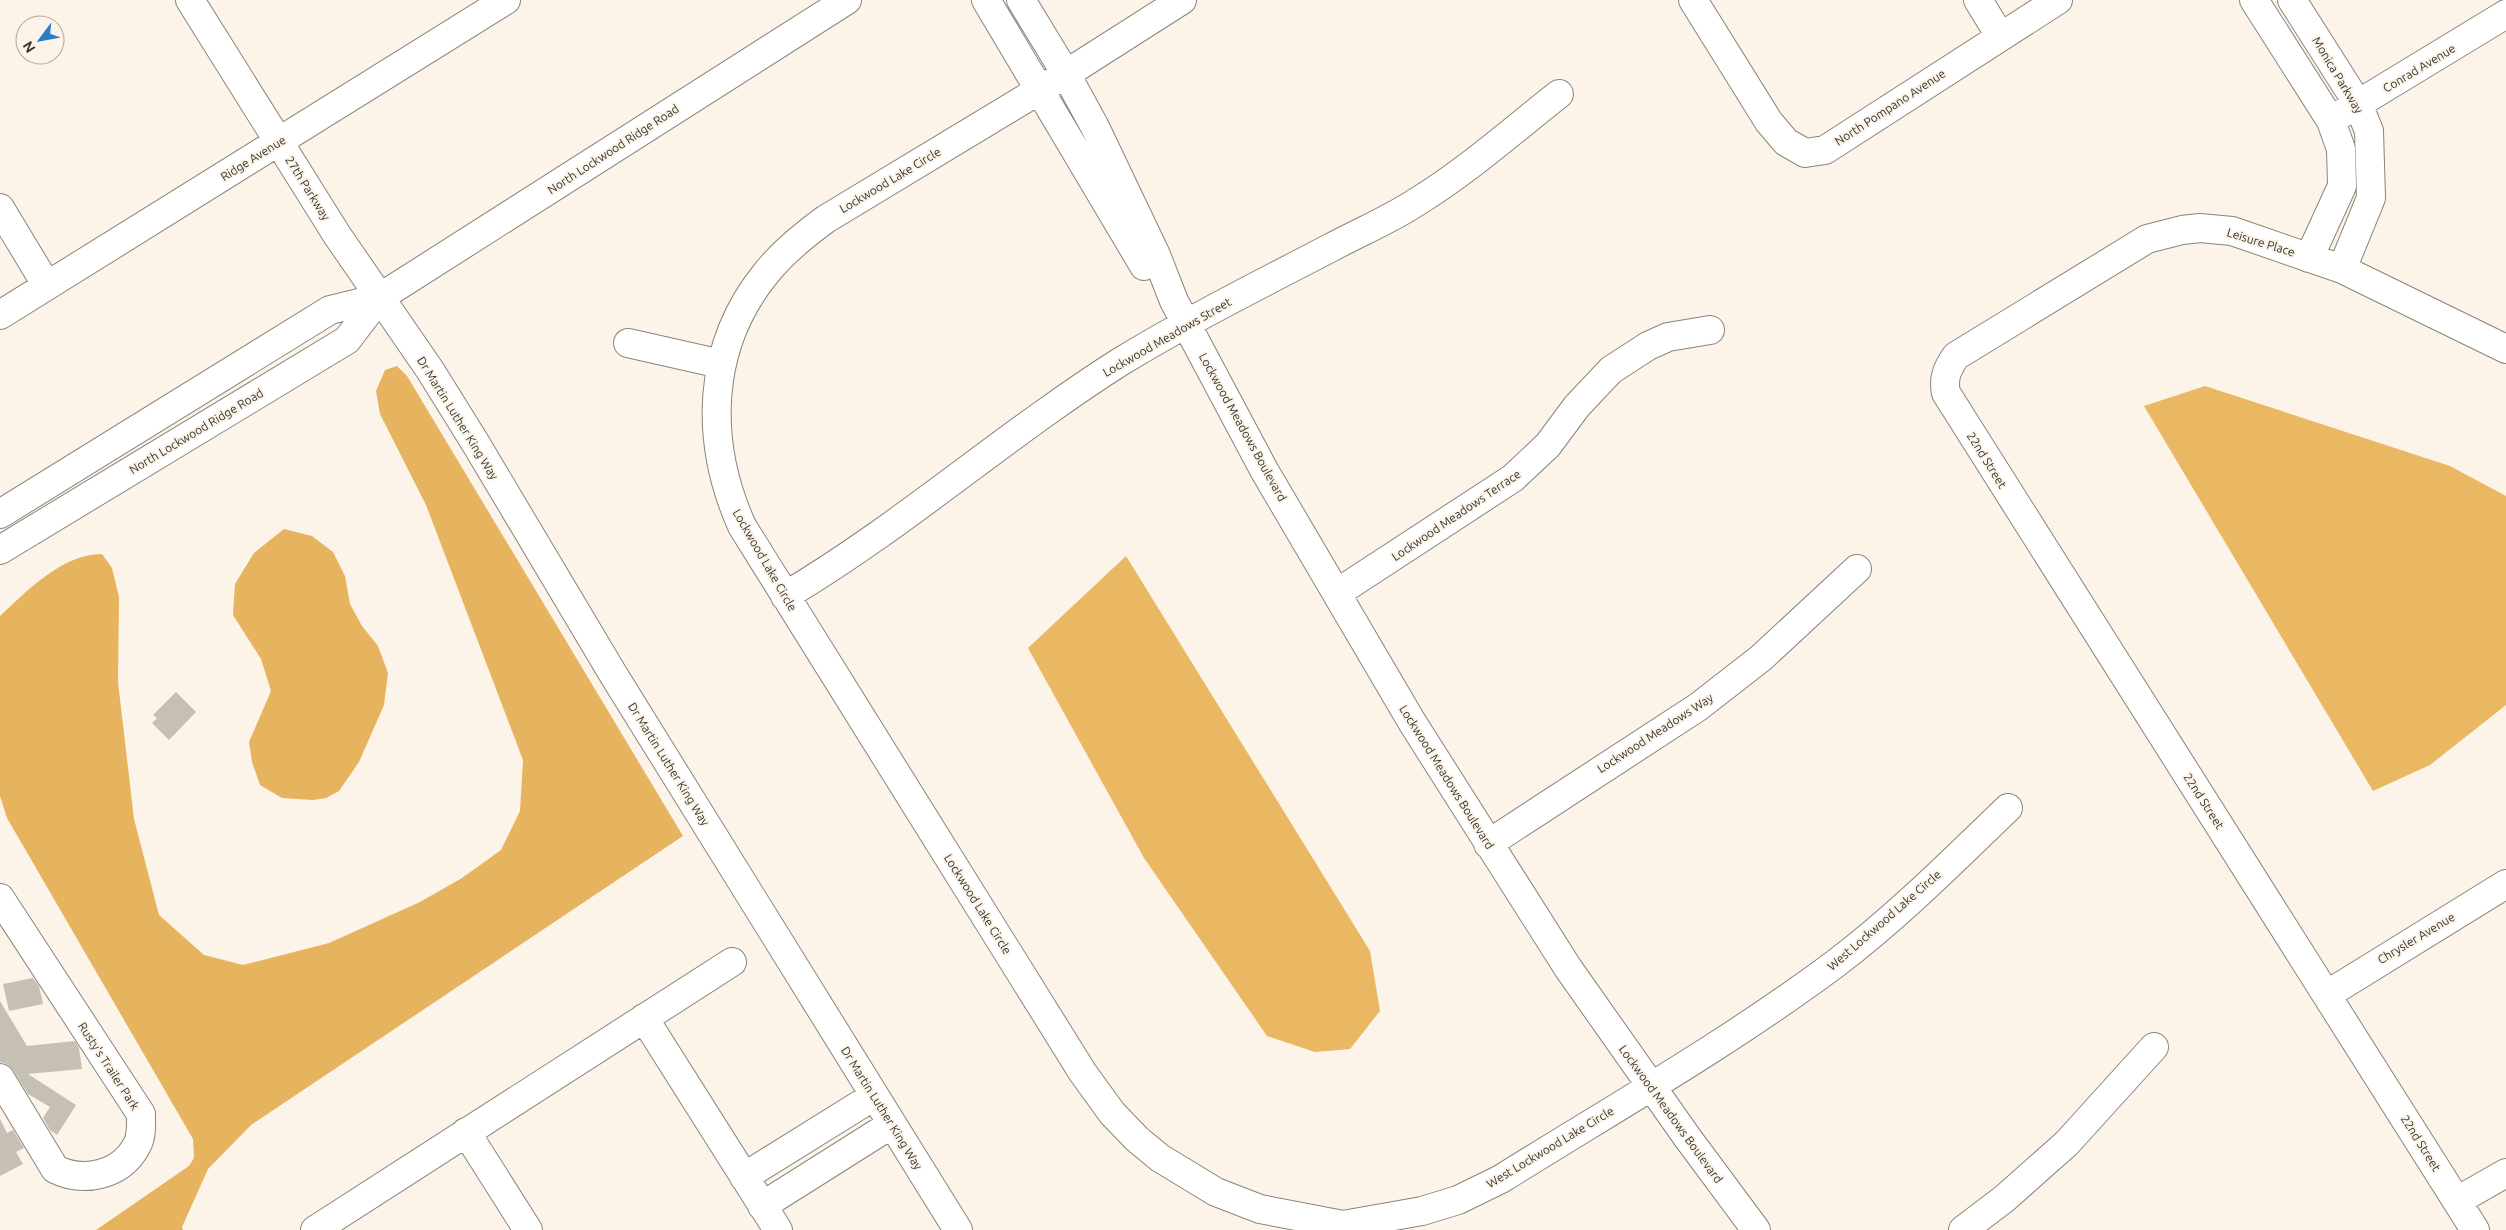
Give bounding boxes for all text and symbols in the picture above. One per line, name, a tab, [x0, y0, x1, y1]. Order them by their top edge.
north arrow	[15, 15, 65, 65]
street label: Monica Parkway	[2310, 34, 2366, 116]
text: N	[19, 38, 39, 56]
street label: Conrad Avenue	[2380, 41, 2458, 95]
street label: North Pompano Avenue	[1832, 66, 1948, 148]
street label: North Lockwood Ridge Road	[545, 102, 681, 196]
street label: Ridge Avenue	[218, 133, 288, 183]
street label: Lockwood Lake Circle	[837, 145, 943, 215]
street label: 27th Parkway	[283, 154, 333, 223]
street label: Leisure Place	[2225, 226, 2297, 258]
street label: Lockwood Meadows Street	[1101, 295, 1234, 379]
street label: Lockwood Meadows Boulevard	[1197, 351, 1289, 503]
street label: Dr Martin Luther King Way	[415, 354, 501, 482]
street label: North Lockwood Ridge Road	[127, 386, 265, 476]
street label: 22nd Street	[1965, 430, 2010, 491]
street label: Lockwood Meadows Terrace	[1389, 467, 1523, 563]
street label: Lockwood Lake Circle	[730, 507, 800, 613]
street label: Lockwood Meadows Way	[1595, 691, 1715, 775]
street label: Dr Martin Luther King Way	[626, 700, 712, 828]
street label: Lockwood Meadows Boulevard	[1397, 703, 1497, 851]
street label: 22nd Street	[2181, 771, 2227, 831]
street label: Lockwood Lake Circle	[942, 852, 1014, 956]
street label: West Lockwood Lake Circle	[1825, 867, 1943, 973]
street label: Chrysler Avenue	[2375, 910, 2457, 966]
street label: Rusty's Trailer Park	[76, 1020, 142, 1112]
street label: Lockwood Meadows Boulevard	[1617, 1043, 1725, 1185]
street label: Dr Martin Luther King Way	[839, 1044, 925, 1172]
street label: West Lockwood Lake Circle	[1484, 1104, 1616, 1190]
street label: 22nd Street	[2399, 1113, 2444, 1174]

